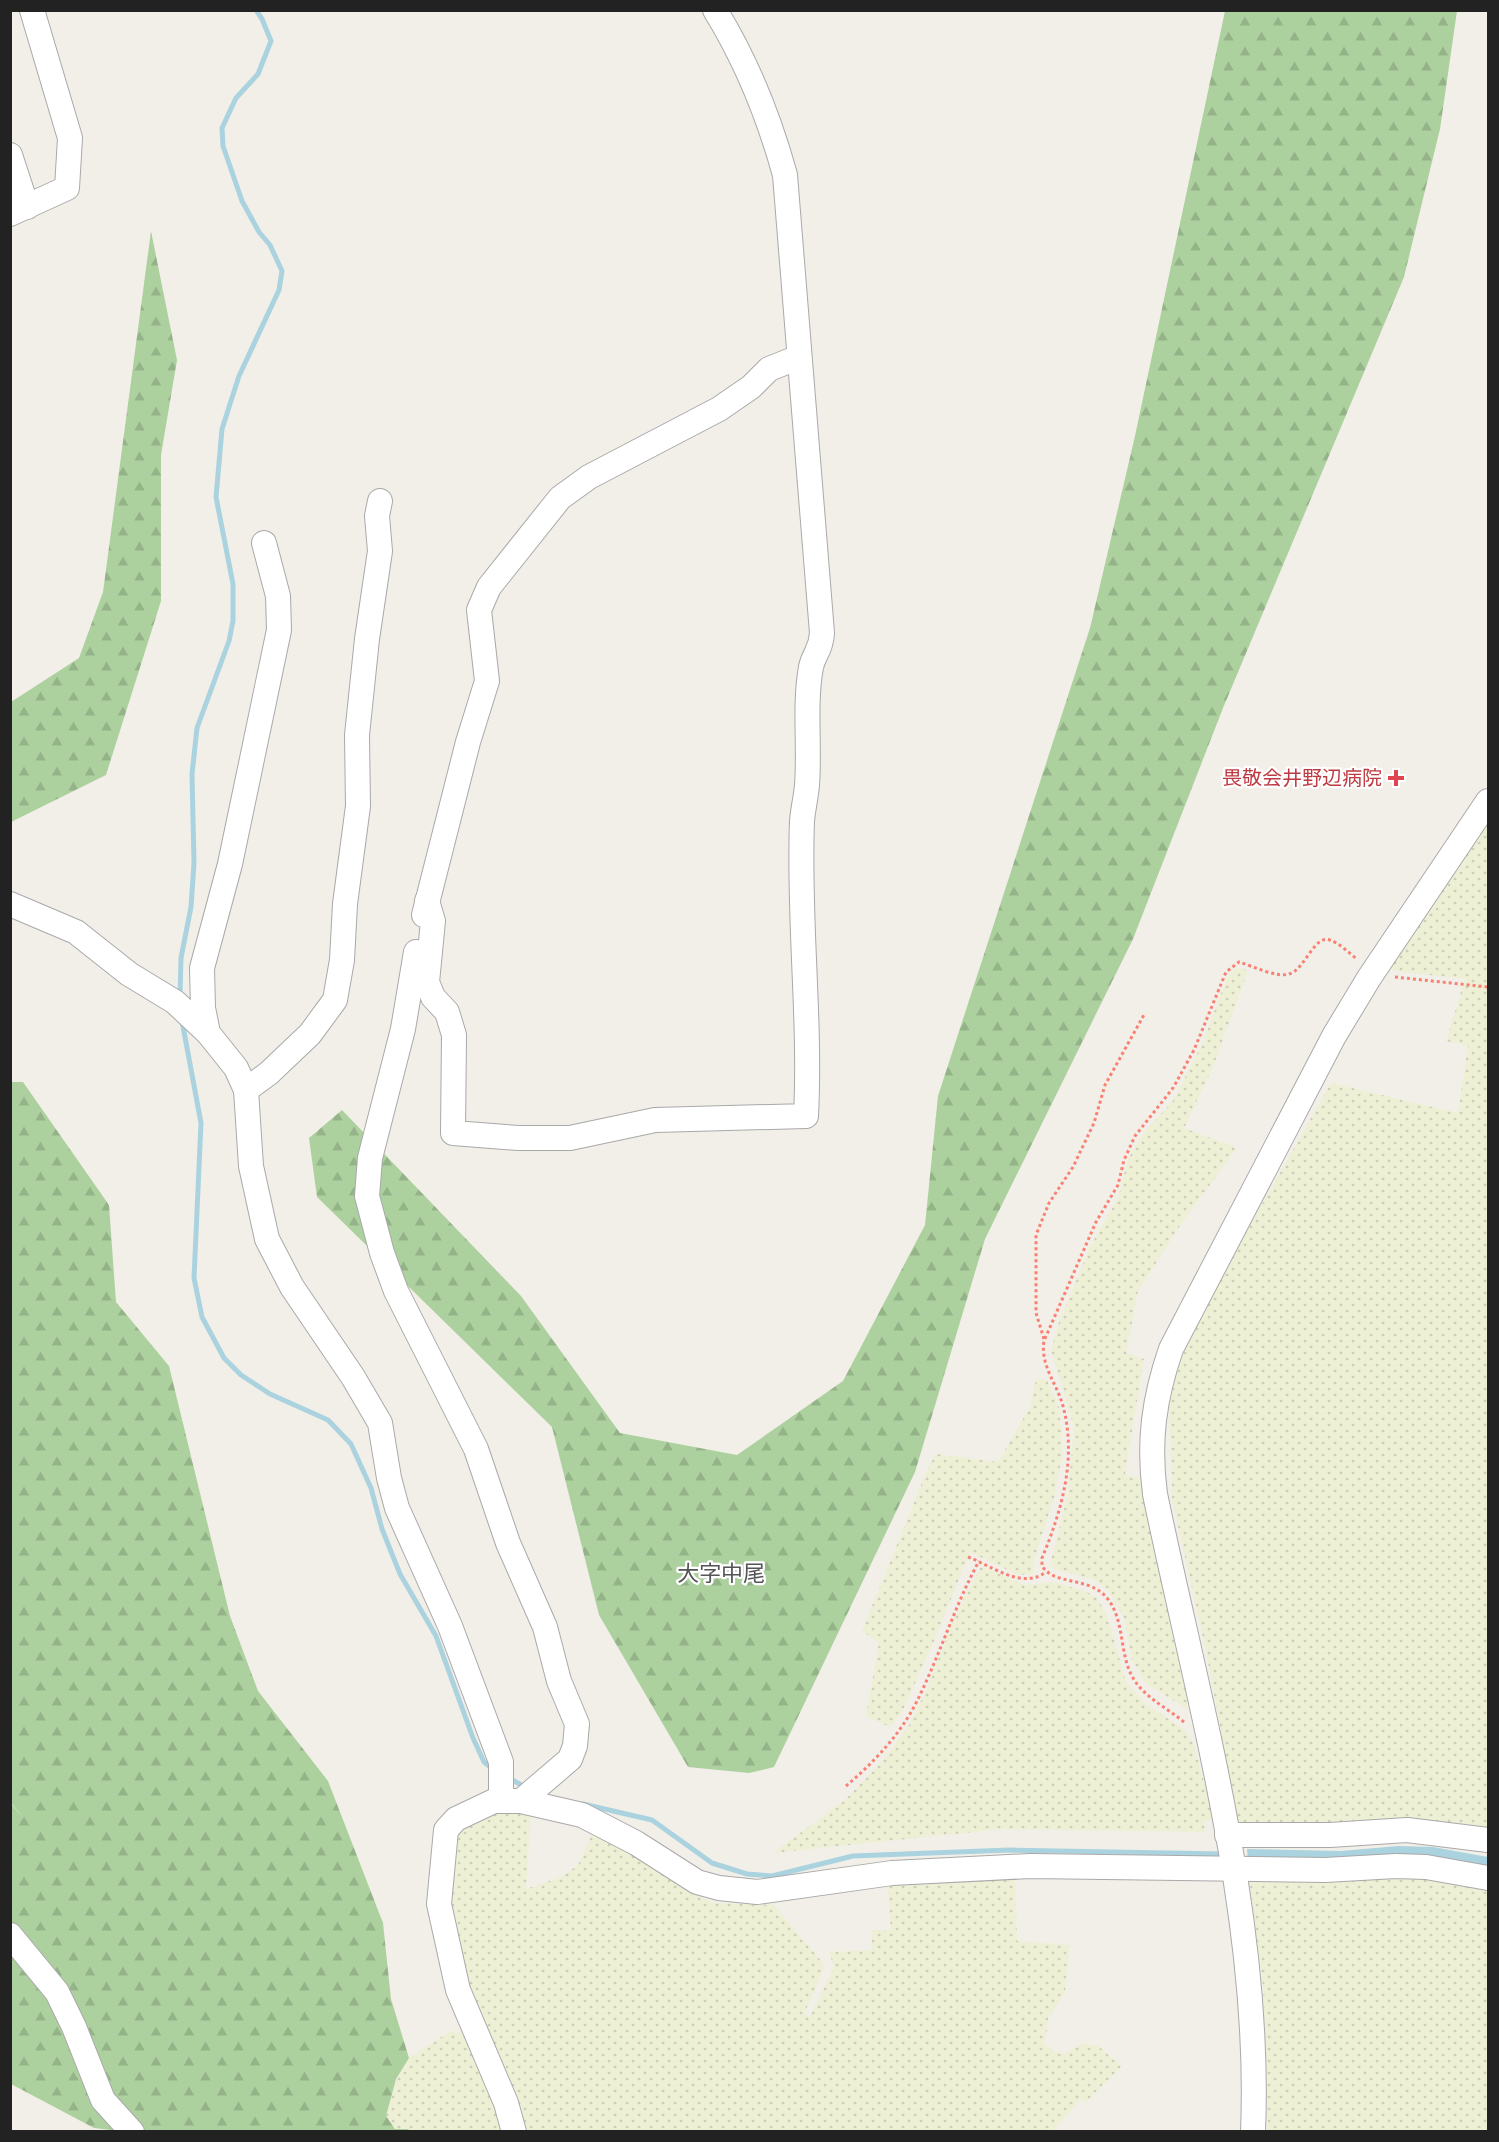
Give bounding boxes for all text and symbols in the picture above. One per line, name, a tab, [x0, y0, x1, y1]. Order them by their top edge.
place label: 畏敬会井野辺病院	[1222, 765, 1382, 789]
marker: 畏敬会井野辺病院	[1387, 769, 1405, 787]
district label: 大字中尾	[677, 1559, 765, 1586]

